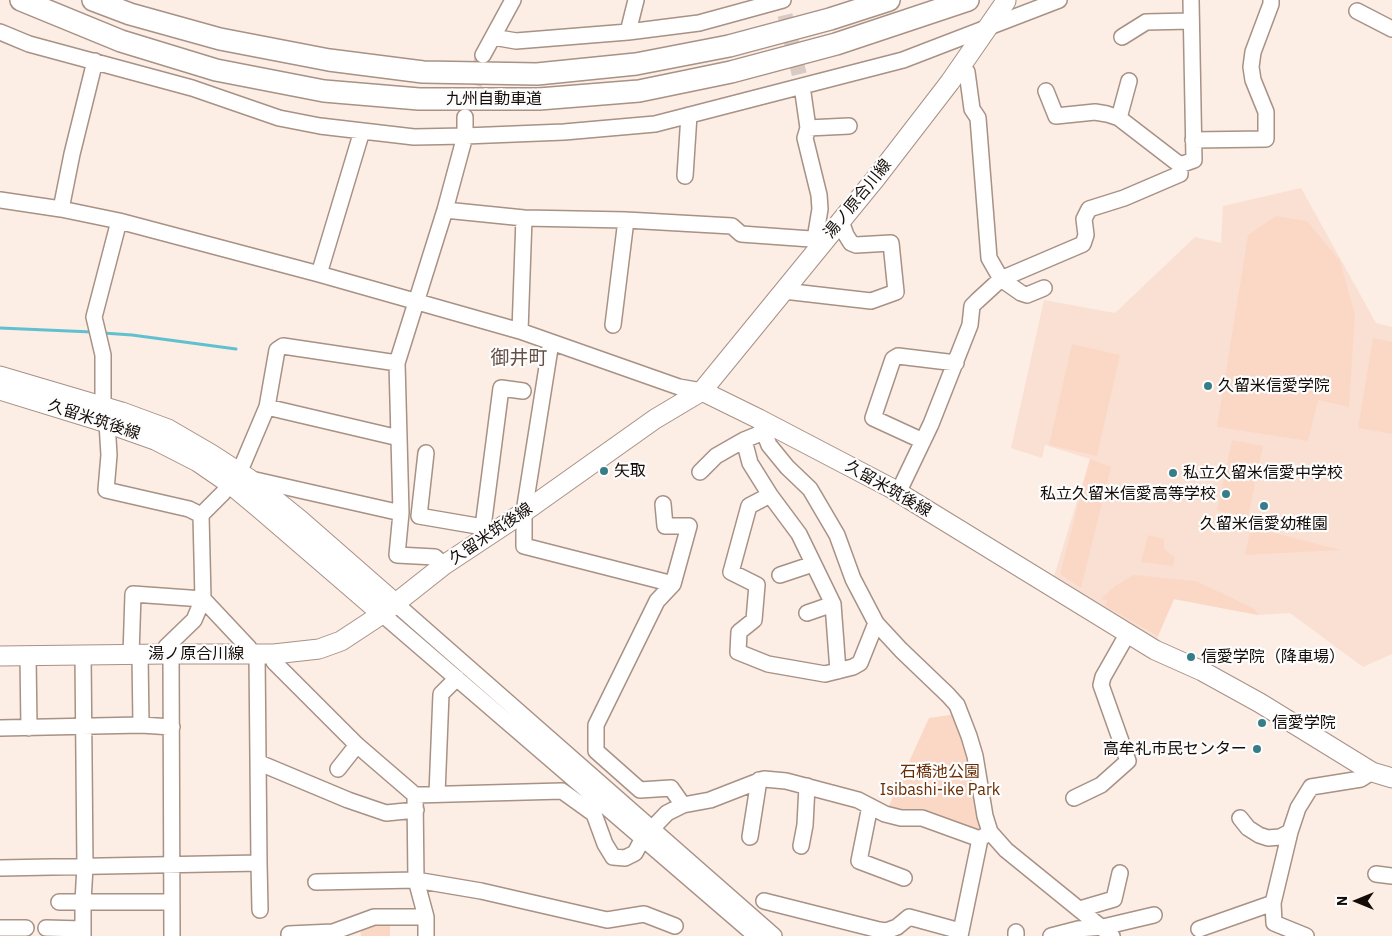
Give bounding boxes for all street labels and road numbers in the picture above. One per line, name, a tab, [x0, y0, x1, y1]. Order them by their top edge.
street label: 九州自動車道	[446, 89, 542, 109]
street label: 湯ノ原合川線	[820, 156, 896, 242]
street label: 久留米筑後線	[45, 396, 143, 444]
street label: 久留米筑後線	[842, 457, 934, 521]
street label: 久留米筑後線	[446, 499, 536, 569]
street label: 湯ノ原合川線	[148, 644, 244, 664]

